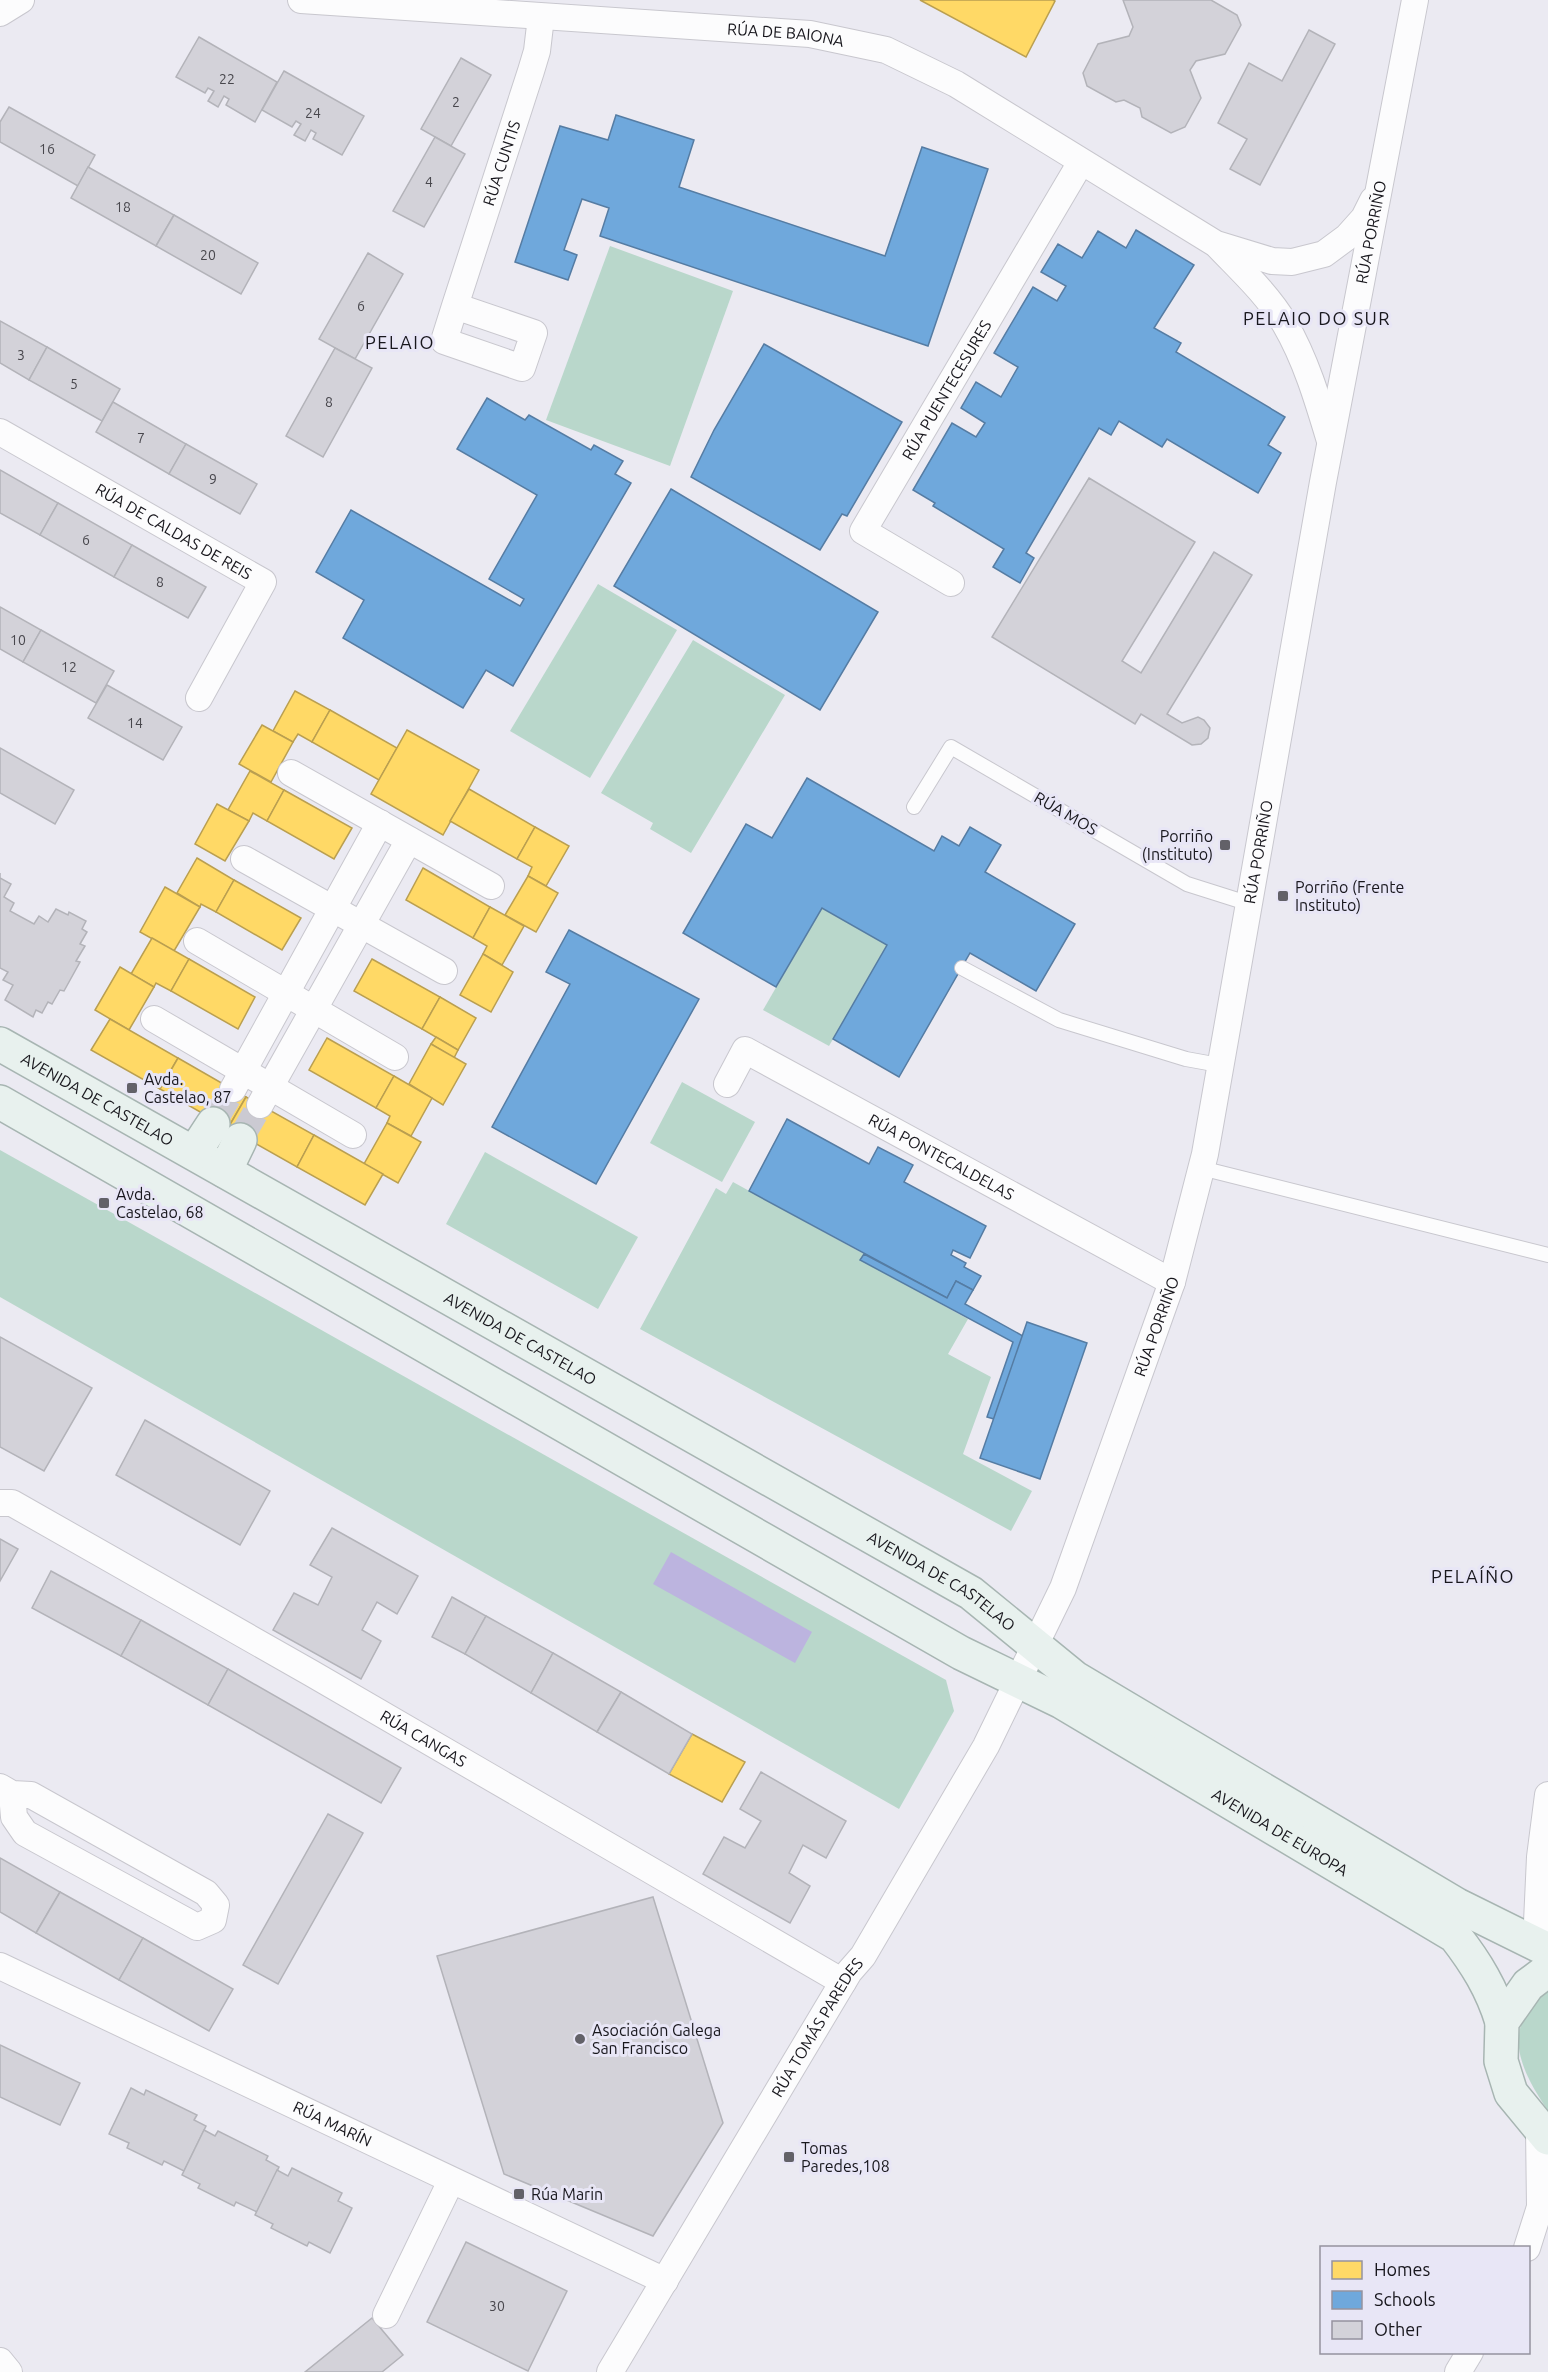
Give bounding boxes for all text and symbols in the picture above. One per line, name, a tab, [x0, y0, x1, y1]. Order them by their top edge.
street label: RÚA DE BAIONA	[727, 18, 846, 50]
house number: 22	[219, 71, 235, 87]
house number: 2	[452, 94, 460, 110]
house number: 24	[305, 105, 321, 121]
street label: RÚA CUNTIS	[479, 118, 523, 208]
house number: 16	[39, 141, 55, 157]
house number: 4	[425, 174, 433, 190]
street label: RÚA PORRIÑO	[1352, 179, 1389, 285]
house number: 18	[115, 199, 131, 215]
house number: 20	[200, 247, 216, 263]
house number: 6	[357, 298, 365, 314]
district label: PELAIO DO SUR	[1243, 308, 1391, 328]
street label: RÚA PUENTECESURES	[898, 317, 995, 463]
district label: PELAIO	[365, 332, 435, 352]
house number: 3	[17, 347, 25, 363]
house number: 5	[70, 376, 78, 392]
house number: 8	[325, 394, 333, 410]
house number: 7	[137, 430, 145, 446]
house number: 9	[209, 471, 217, 487]
street label: RÚA DE CALDAS DE REIS	[92, 479, 255, 583]
house number: 6	[82, 532, 90, 548]
house number: 8	[156, 574, 164, 590]
house number: 10	[10, 632, 26, 648]
house number: 12	[61, 659, 77, 675]
house number: 14	[127, 715, 143, 731]
street label: RÚA MOS	[1031, 786, 1102, 838]
street label: RÚA PORRIÑO	[1240, 799, 1276, 905]
place label: Porriño (Instituto)	[1142, 827, 1213, 864]
marker: Porriño (Instituto)	[1218, 838, 1232, 852]
place label: Porriño (Frente Instituto)	[1295, 878, 1404, 915]
marker: Porriño (Frente Instituto)	[1276, 889, 1290, 903]
street label: AVENIDA DE CASTELAO	[18, 1049, 177, 1149]
place label: Avda. Castelao, 87	[144, 1070, 232, 1106]
marker: Avda. Castelao, 87	[125, 1081, 139, 1095]
street label: RÚA PONTECALDELAS	[866, 1110, 1017, 1203]
place label: Avda. Castelao, 68	[116, 1185, 204, 1221]
marker: Avda. Castelao, 68	[97, 1196, 111, 1210]
street label: RÚA PORRIÑO	[1130, 1274, 1182, 1379]
street label: AVENIDA DE CASTELAO	[441, 1288, 600, 1388]
street label: AVENIDA DE CASTELAO	[864, 1527, 1019, 1634]
district label: PELAÍÑO	[1431, 1565, 1515, 1586]
street label: RÚA CANGAS	[377, 1706, 470, 1770]
street label: AVENIDA DE EUROPA	[1209, 1785, 1352, 1880]
street label: RÚA TOMÁS PAREDES	[768, 1954, 866, 2100]
place label: Asociación Galega San Francisco	[592, 2021, 721, 2057]
marker: Asociación Galega San Francisco	[573, 2032, 587, 2046]
street label: RÚA MARÍN	[290, 2097, 375, 2150]
place label: Tomas Paredes,108	[801, 2139, 890, 2175]
marker: Tomas Paredes,108	[782, 2150, 796, 2164]
place label: Rúa Marin	[531, 2185, 603, 2203]
marker: Rúa Marin	[512, 2187, 526, 2201]
legend	[1320, 2246, 1530, 2354]
text: Homes	[1374, 2259, 1431, 2279]
text: Schools	[1374, 2289, 1436, 2309]
house number: 30	[489, 2298, 505, 2314]
text: Other	[1374, 2319, 1422, 2339]

